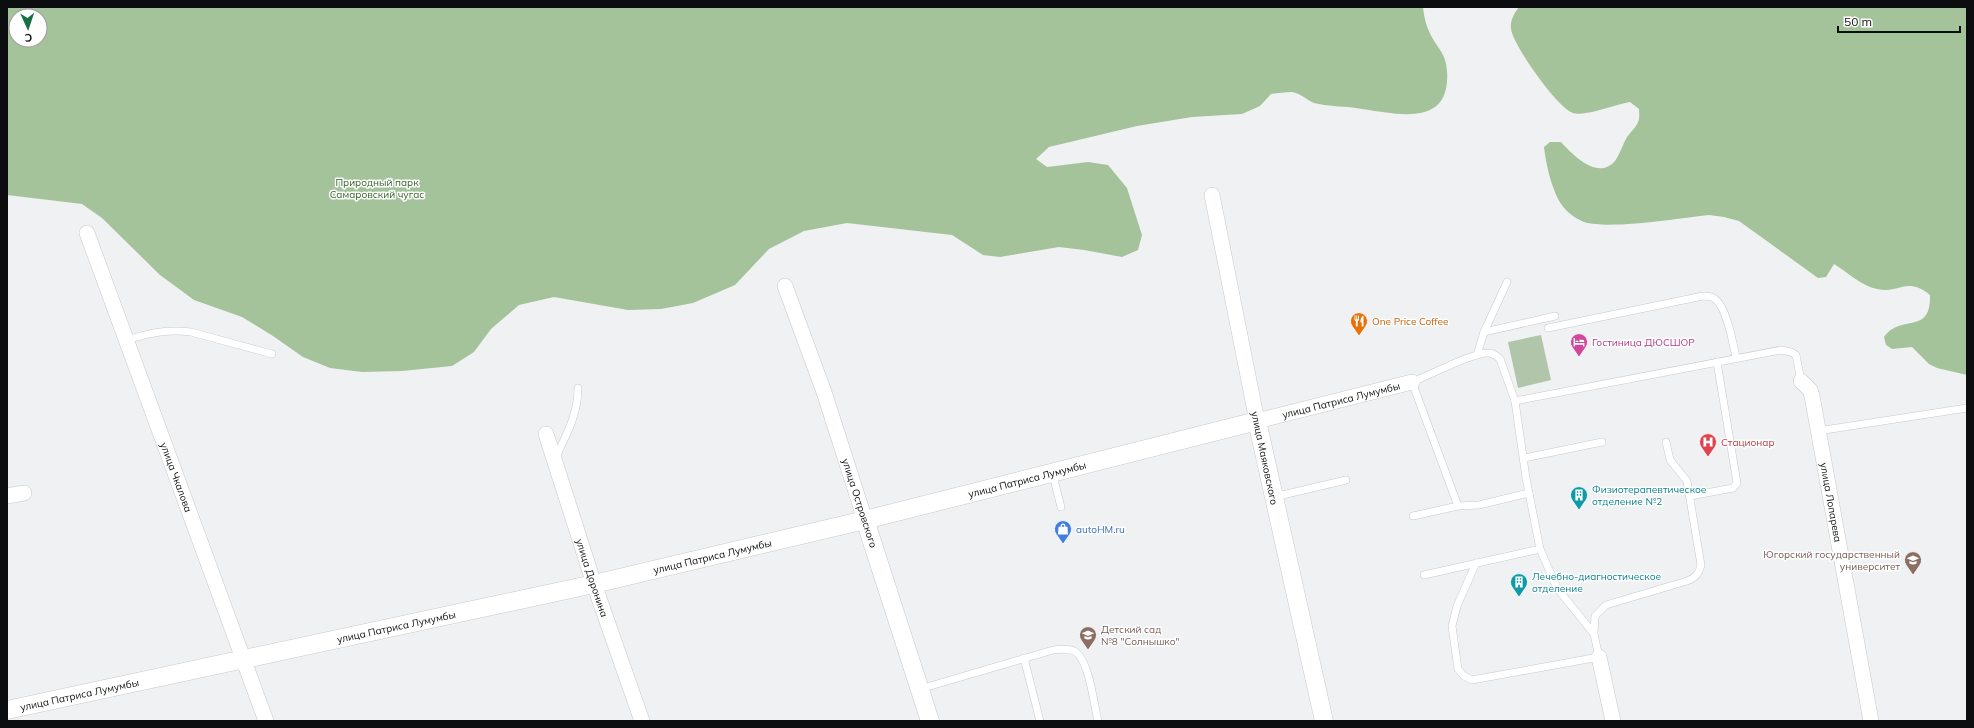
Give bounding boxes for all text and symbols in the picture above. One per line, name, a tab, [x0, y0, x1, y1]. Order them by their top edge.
north arrow	[8, 8, 48, 48]
scale bar	[1838, 8, 1960, 34]
text: 50 m	[1844, 14, 1872, 29]
text: С	[24, 31, 33, 45]
park label: Природный парк Самаровский чугас	[330, 176, 424, 201]
restaurant icon: One Price Coffee	[1349, 311, 1369, 336]
place label: One Price Coffee	[1372, 315, 1448, 328]
hotel icon: Гостиница ДЮСШОР	[1569, 332, 1589, 357]
place label: Гостиница ДЮСШОР	[1592, 336, 1695, 349]
street label: улица Патриса Лумумбы	[1281, 379, 1401, 421]
street label: улица Маяковского	[1248, 410, 1281, 506]
hospital icon: Стационар	[1698, 432, 1718, 457]
place label: Стационар	[1721, 436, 1775, 449]
street label: улица Чкалова	[157, 440, 195, 514]
street label: улица Островского	[839, 457, 880, 550]
street label: улица Патриса Лумумбы	[967, 458, 1088, 501]
street label: улица Лопарева	[1817, 461, 1844, 543]
place label: Физиотерапевтическое отделение №2	[1592, 483, 1707, 508]
building icon: Физиотерапевтическое отделение №2	[1569, 485, 1589, 510]
shop icon: autoHM.ru	[1053, 519, 1073, 544]
place label: autoHM.ru	[1076, 523, 1125, 536]
street label: улица Патриса Лумумбы	[652, 536, 773, 577]
street label: улица Доронина	[573, 537, 611, 619]
place label: Югорский государственный университет	[1763, 548, 1900, 573]
school or university icon: Югорский государственный университет	[1903, 550, 1923, 575]
place label: Лечебно-диагностическое отделение	[1532, 570, 1661, 595]
building icon: Лечебно-диагностическое отделение	[1509, 572, 1529, 597]
street label: улица Патриса Лумумбы	[336, 608, 457, 646]
place label: Детский сад №8 "Солнышко"	[1101, 623, 1179, 648]
school or university icon: Детский сад №8 "Солнышко"	[1078, 625, 1098, 650]
street label: улица Патриса Лумумбы	[19, 676, 140, 714]

